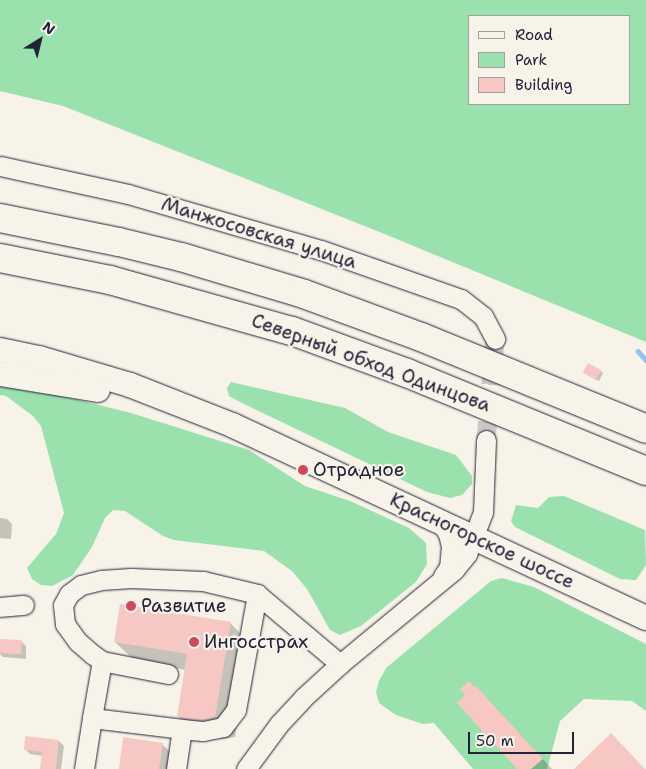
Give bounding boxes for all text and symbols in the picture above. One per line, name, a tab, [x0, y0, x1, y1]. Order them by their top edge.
north arrow	[15, 15, 65, 65]
legend	[468, 15, 631, 105]
text: N	[39, 17, 59, 38]
text: Road	[515, 25, 553, 45]
text: Park	[515, 50, 547, 70]
text: Building	[515, 75, 572, 95]
street label: Манжосовская улица	[159, 192, 359, 274]
street label: Северный обход Одинцова	[248, 309, 494, 417]
place label: Отрадное	[313, 459, 405, 481]
marker: Отрадное	[297, 464, 309, 476]
street label: Красногорское шоссе	[386, 488, 578, 594]
place label: Развитие	[141, 595, 226, 617]
marker: Развитие	[125, 600, 137, 612]
place label: Ингосстрах	[204, 631, 308, 653]
marker: Ингосстрах	[188, 636, 200, 648]
scale bar	[471, 722, 577, 754]
text: 50 m	[476, 731, 514, 751]

